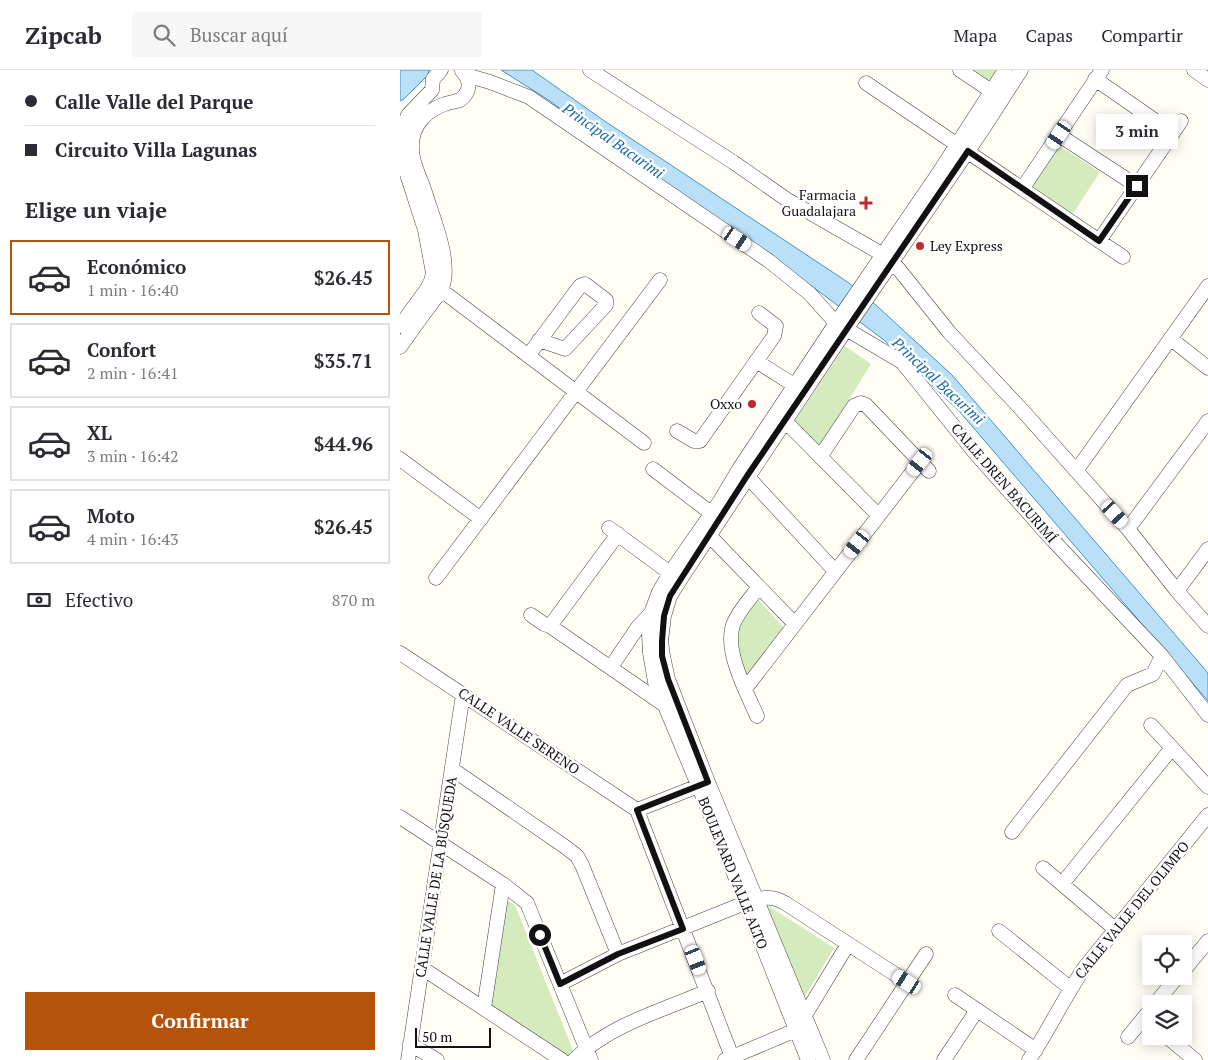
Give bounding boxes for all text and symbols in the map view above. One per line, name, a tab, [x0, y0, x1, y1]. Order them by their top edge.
search box	[132, 12, 482, 57]
text: Zipcab	[25, 19, 102, 51]
icon: search	[150, 21, 178, 49]
text: Buscar aquí	[190, 22, 288, 47]
text: Mapa	[953, 23, 997, 47]
text: Capas	[1025, 23, 1073, 47]
text: Compartir	[1101, 23, 1183, 47]
text: Calle Valle del Parque	[55, 89, 254, 114]
water label: Principal Bacurimi	[558, 97, 669, 183]
callout: 3 min	[1096, 114, 1178, 148]
car	[1044, 118, 1073, 152]
text: 3 min	[1115, 120, 1159, 142]
text: Circuito Villa Lagunas	[55, 137, 257, 162]
route end	[1126, 175, 1148, 197]
place label: Farmacia Guadalajara	[782, 185, 856, 220]
text: Elige un viaje	[25, 195, 167, 224]
marker: Farmacia Guadalajara	[860, 197, 872, 209]
car	[720, 224, 753, 254]
place label: Ley Express	[930, 236, 1003, 255]
marker: Ley Express	[914, 240, 926, 252]
text: Económico	[87, 254, 186, 279]
icon: car	[27, 255, 72, 300]
text: $26.45	[314, 265, 373, 290]
text: 1 min · 16:40	[87, 279, 179, 301]
water label: Principal Bacurimi	[888, 332, 990, 429]
text: Confort	[87, 337, 156, 362]
icon: car	[27, 338, 72, 383]
text: $35.71	[314, 348, 373, 373]
text: 2 min · 16:41	[87, 362, 179, 384]
place label: Oxxo	[710, 394, 742, 413]
marker: Oxxo	[746, 398, 758, 410]
street label: CALLE DREN BACURIMÍ	[947, 419, 1062, 547]
text: XL	[87, 420, 112, 445]
icon: car	[27, 421, 72, 466]
text: $44.96	[314, 431, 373, 456]
text: 3 min · 16:42	[87, 445, 179, 467]
car	[904, 446, 935, 478]
car	[1099, 498, 1130, 530]
text: Moto	[87, 503, 135, 528]
icon: car	[27, 504, 72, 549]
text: $26.45	[314, 514, 373, 539]
text: 4 min · 16:43	[87, 528, 179, 550]
car	[841, 528, 872, 560]
icon: cash	[25, 586, 53, 614]
text: Efectivo	[65, 587, 133, 612]
text: 870 m	[332, 589, 375, 611]
street label: CALLE VALLE SERENO	[455, 683, 584, 778]
street label: CALLE VALLE DE LA BÚSQUEDA	[410, 775, 461, 979]
street label: BOULEVARD VALLE ALTO	[694, 794, 773, 952]
street label: CALLE VALLE DEL OLIMPO	[1070, 837, 1193, 983]
route start	[529, 924, 551, 946]
map controls	[1142, 935, 1192, 1045]
button: locate	[1142, 935, 1192, 985]
car	[683, 943, 708, 977]
car	[890, 968, 923, 996]
button: Confirmar	[25, 992, 375, 1050]
button: layers	[1142, 995, 1192, 1045]
scale bar	[415, 1025, 491, 1048]
text: 50 m	[422, 1027, 452, 1046]

